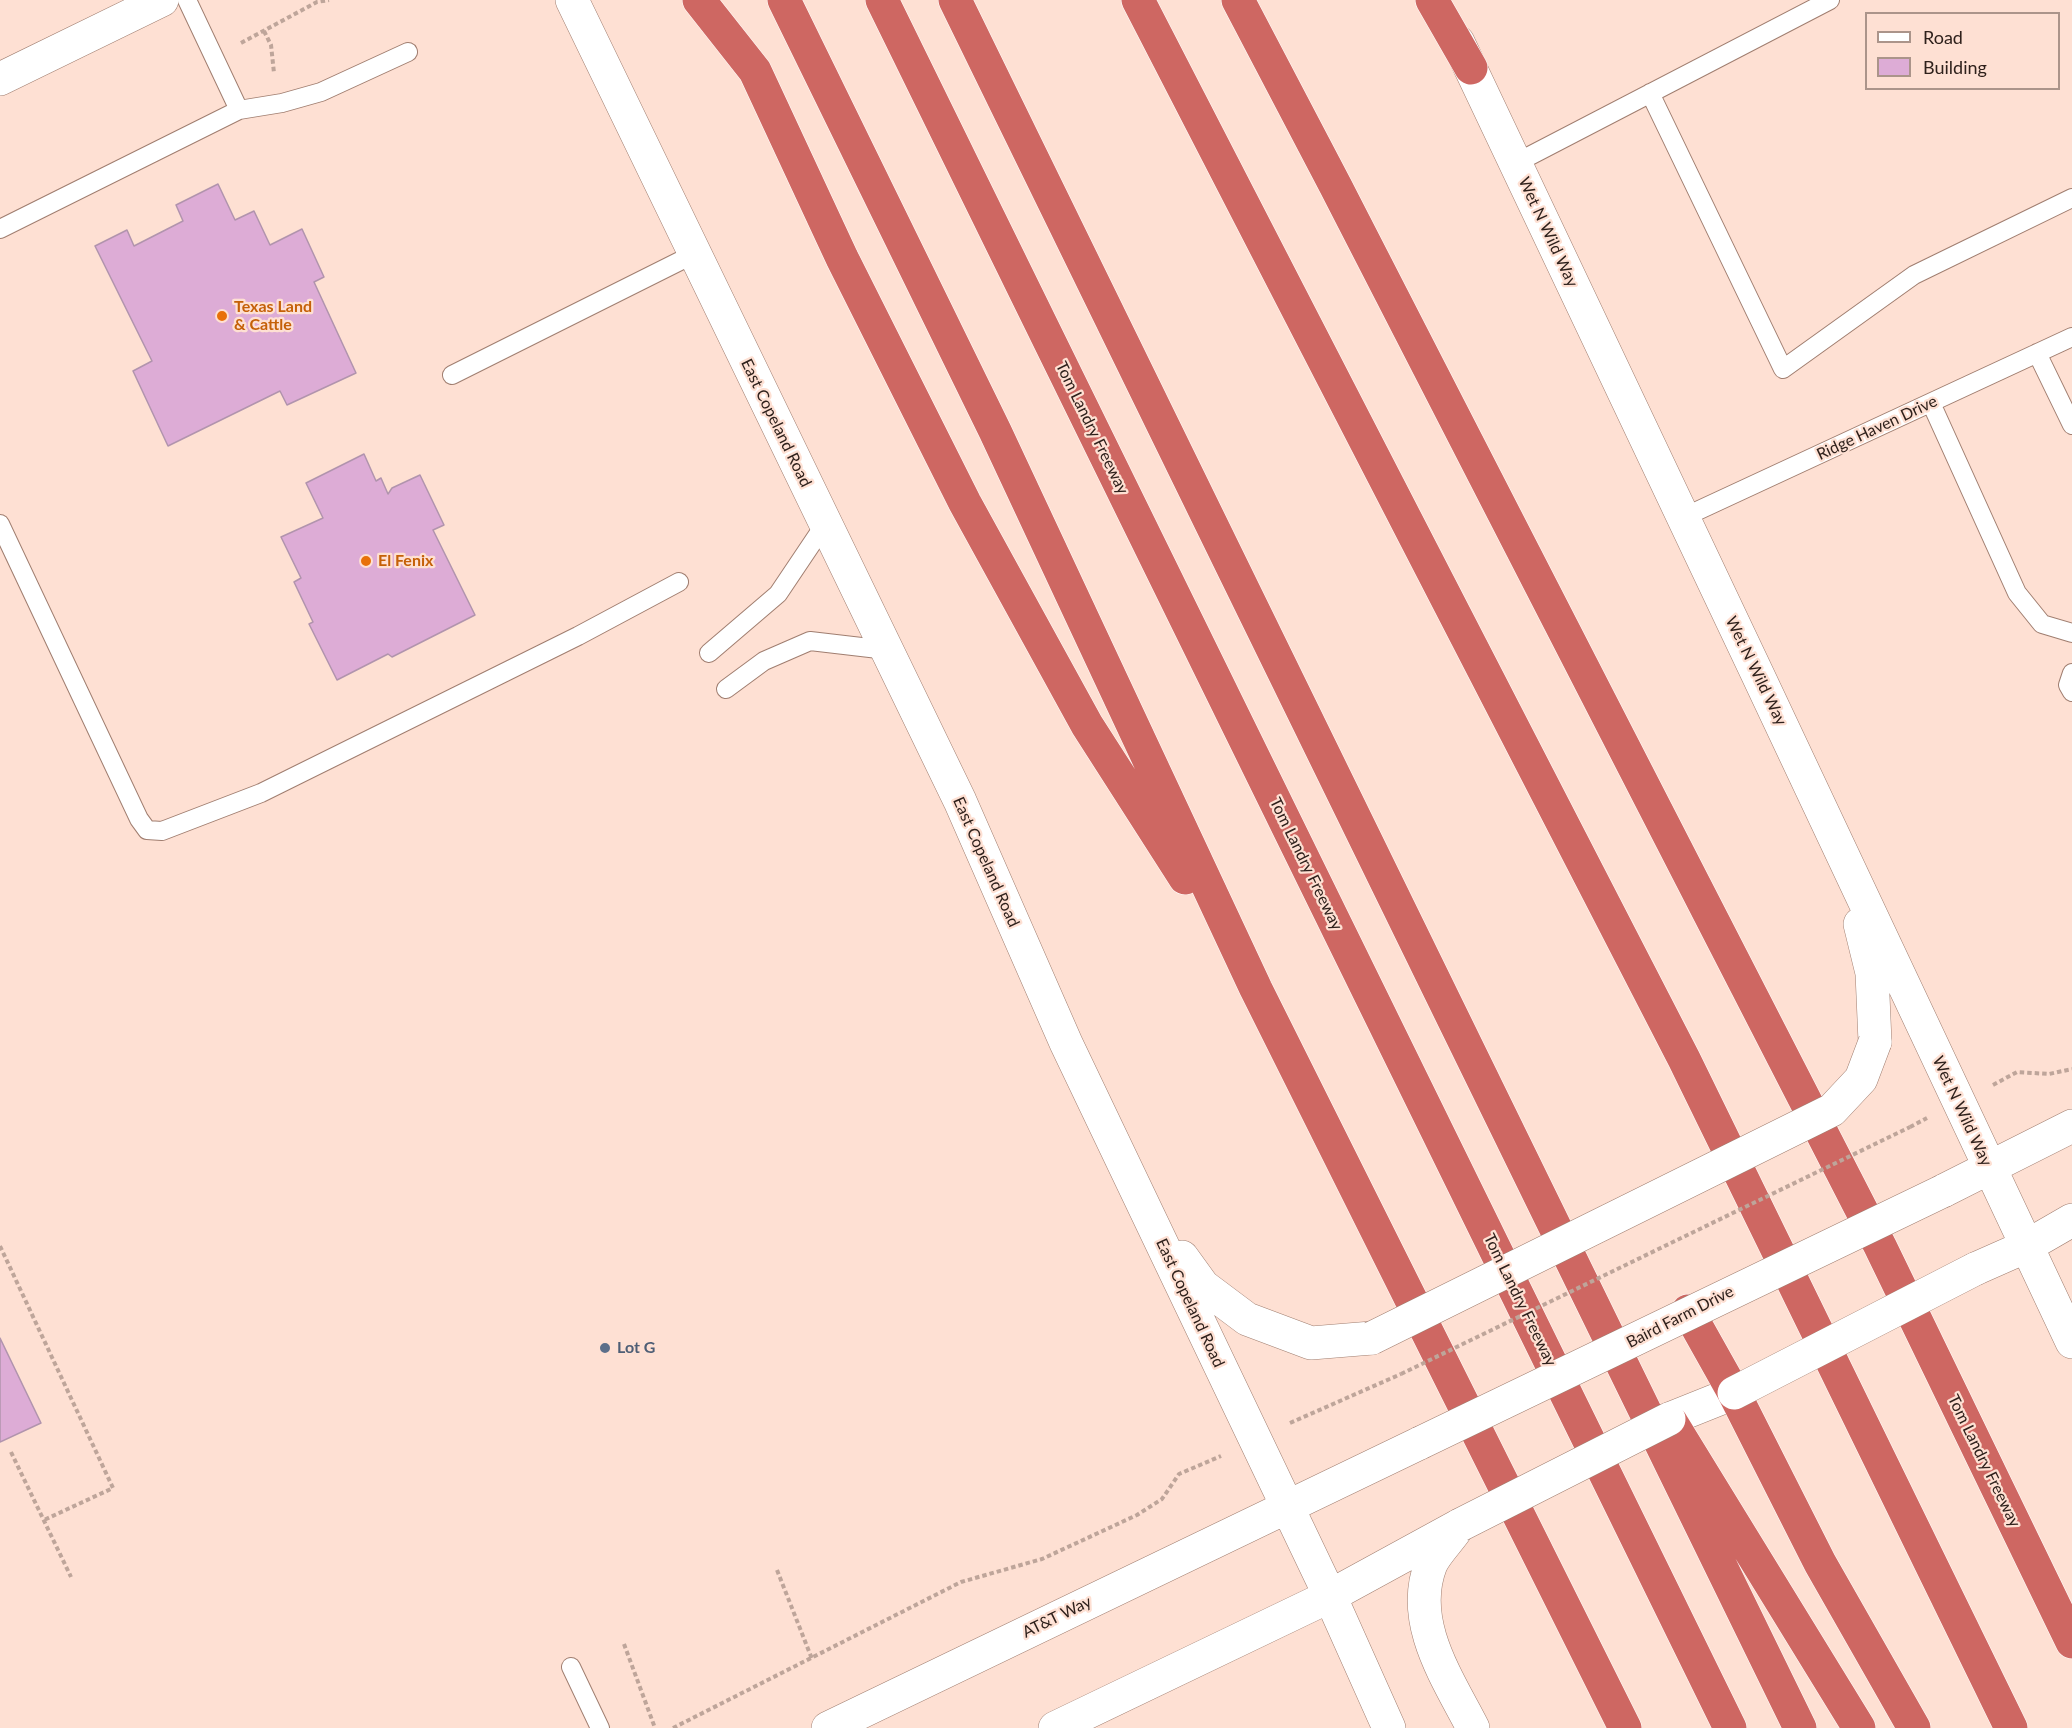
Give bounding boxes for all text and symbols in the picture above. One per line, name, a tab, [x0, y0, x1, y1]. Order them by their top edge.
legend	[1865, 12, 2060, 90]
text: Road	[1923, 26, 1963, 48]
text: Building	[1923, 56, 1987, 78]
street label: Wet N Wild Way	[1514, 174, 1582, 290]
place label: Texas Land & Cattle	[234, 297, 312, 335]
marker: Texas Land & Cattle	[215, 309, 229, 323]
street label: East Copeland Road	[737, 356, 815, 490]
street label: Tom Landry Freeway	[1052, 359, 1132, 497]
street label: Ridge Haven Drive	[1814, 392, 1940, 464]
place label: El Fenix	[378, 551, 433, 571]
marker: El Fenix	[359, 554, 373, 568]
street label: Wet N Wild Way	[1721, 613, 1791, 729]
street label: East Copeland Road	[949, 794, 1023, 930]
street label: Tom Landry Freeway	[1266, 795, 1346, 933]
street label: Wet N Wild Way	[1928, 1053, 1996, 1169]
street label: Tom Landry Freeway	[1480, 1231, 1560, 1369]
street label: East Copeland Road	[1152, 1235, 1228, 1371]
street label: Baird Farm Drive	[1623, 1282, 1737, 1352]
place label: Lot G	[617, 1338, 655, 1358]
marker: Lot G	[598, 1341, 612, 1355]
street label: Tom Landry Freeway	[1944, 1392, 2024, 1530]
street label: AT&T Way	[1019, 1592, 1095, 1642]

